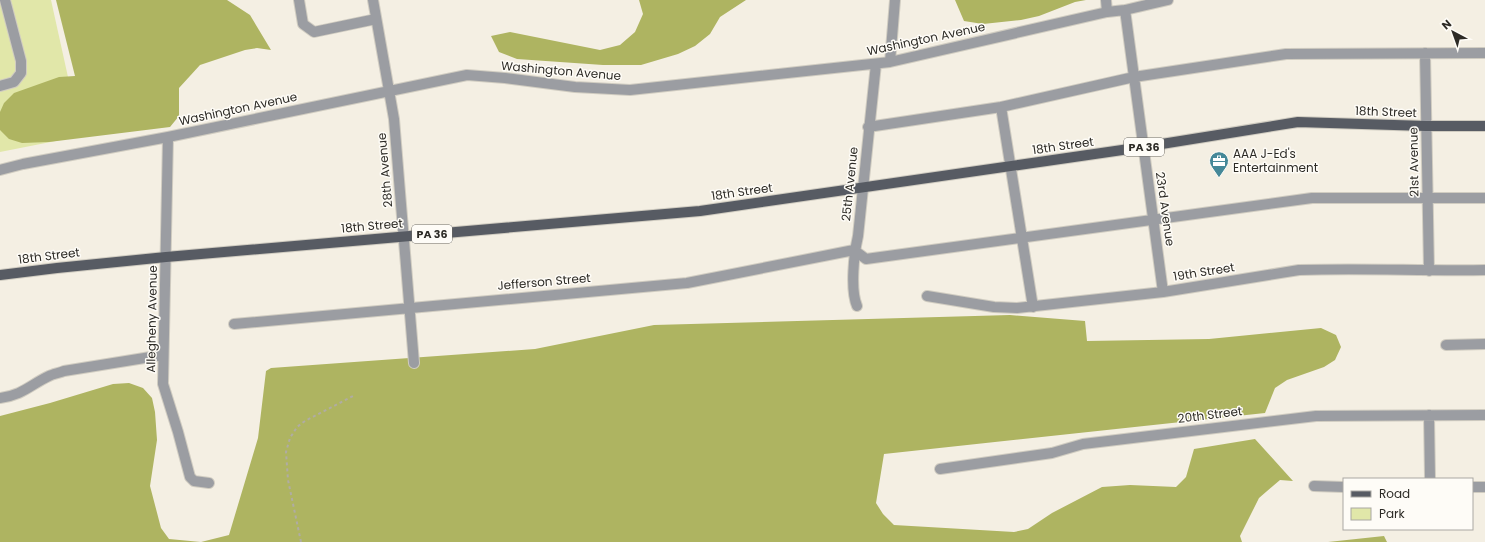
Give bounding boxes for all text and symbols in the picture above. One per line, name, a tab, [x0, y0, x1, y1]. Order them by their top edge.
north arrow	[1433, 12, 1473, 52]
text: N	[1438, 16, 1455, 33]
street label: Washington Avenue	[865, 18, 987, 59]
street label: Washington Avenue	[500, 57, 622, 84]
street label: Washington Avenue	[177, 88, 299, 129]
street label: 18th Street	[1355, 102, 1417, 121]
street label: 21st Avenue	[1404, 127, 1423, 197]
street label: 28th Avenue	[373, 132, 396, 208]
street label: 18th Street	[1031, 133, 1095, 158]
road number: PA 36	[1124, 138, 1164, 156]
place label: AAA J-Ed's Entertainment	[1233, 145, 1318, 176]
street label: 25th Avenue	[837, 146, 862, 222]
office icon: AAA J-Ed's Entertainment	[1208, 150, 1230, 178]
street label: 23rd Avenue	[1152, 171, 1179, 247]
street label: 18th Street	[710, 179, 774, 204]
street label: 18th Street	[340, 214, 403, 237]
road number: PA 36	[412, 225, 452, 243]
street label: 18th Street	[17, 243, 81, 268]
street label: 19th Street	[1172, 258, 1236, 285]
street label: Allegheny Avenue	[142, 265, 161, 373]
street label: Jefferson Street	[497, 269, 591, 294]
street label: 20th Street	[1177, 402, 1243, 427]
legend	[1343, 478, 1473, 530]
text: Road	[1379, 485, 1410, 502]
text: Park	[1379, 505, 1406, 522]

